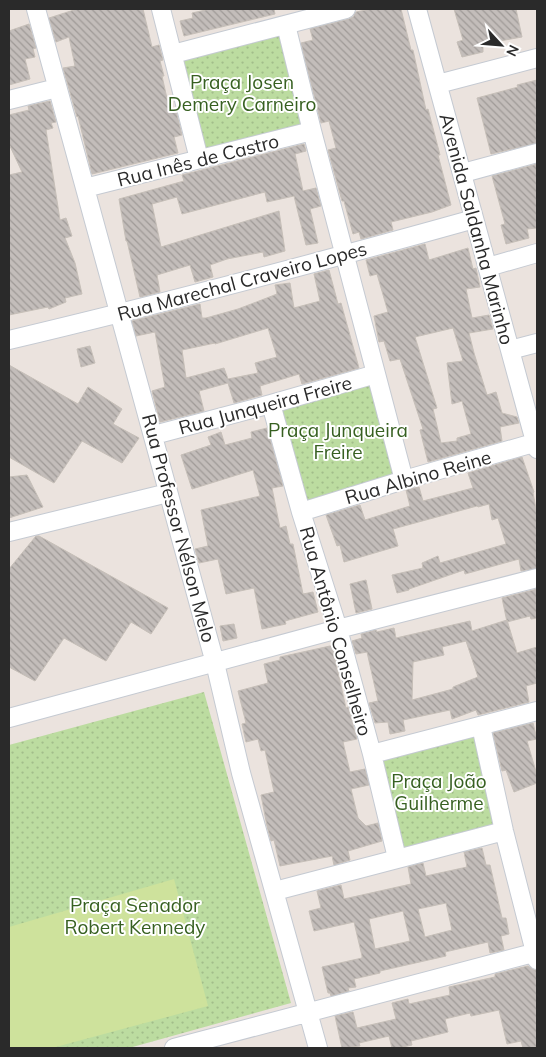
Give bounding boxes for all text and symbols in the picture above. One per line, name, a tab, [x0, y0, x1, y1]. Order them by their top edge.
north arrow	[476, 20, 526, 70]
text: N	[502, 42, 523, 59]
park label: Praça Josen Demery Carneiro	[168, 70, 316, 116]
street label: Avenida Saldanha Marinho	[435, 111, 519, 347]
street label: Rua Inês de Castro	[115, 128, 281, 192]
street label: Rua Marechal Craveiro Lopes	[115, 236, 369, 326]
street label: Rua Junqueira Freire	[176, 370, 354, 440]
street label: Rua Professor Nélson Melo	[137, 411, 221, 645]
park label: Praça Junqueira Freire	[268, 418, 408, 464]
street label: Rua Albino Reine	[342, 445, 494, 509]
street label: Rua Antônio Conselheiro	[295, 524, 377, 738]
park label: Praça João Guilherme	[391, 769, 487, 815]
park label: Praça Senador Robert Kennedy	[65, 893, 205, 939]

